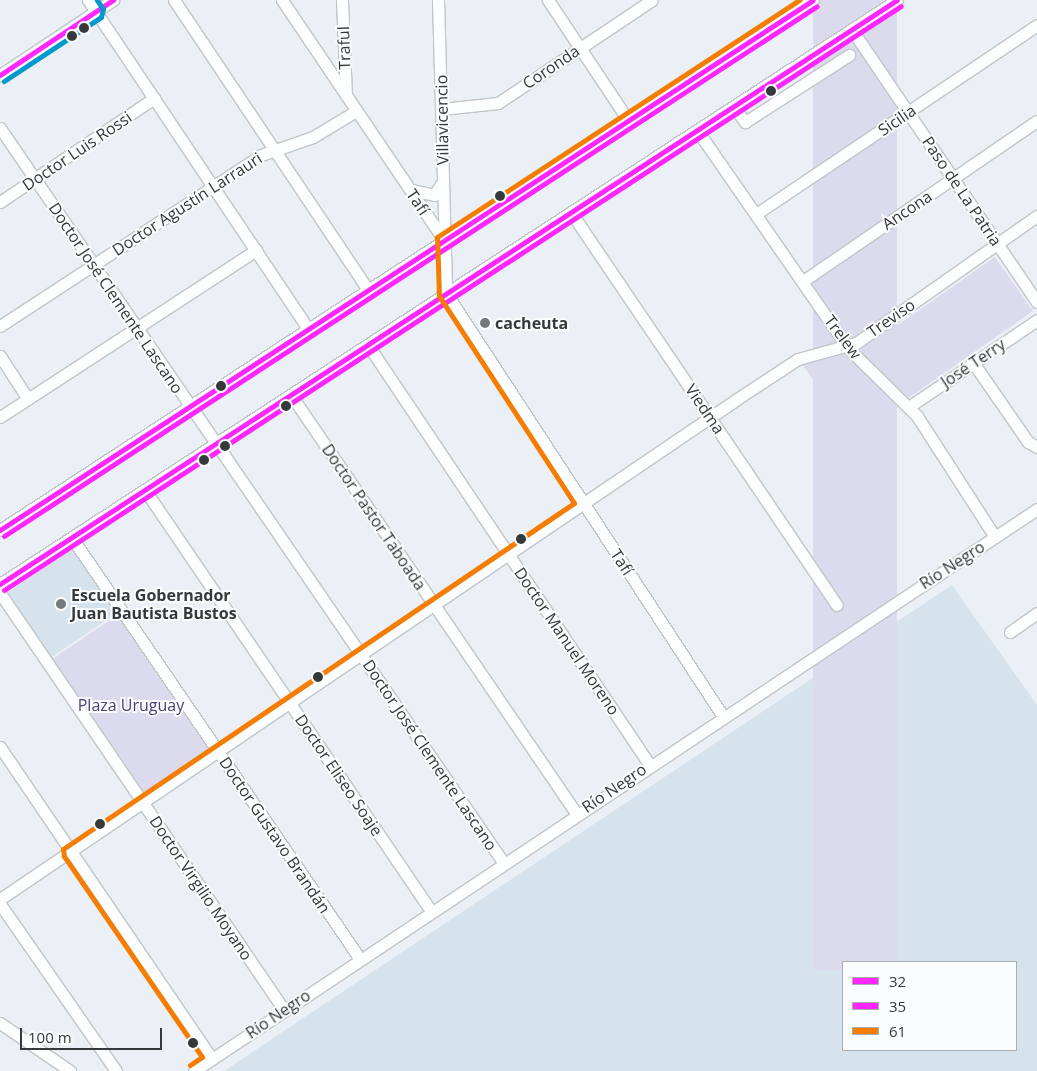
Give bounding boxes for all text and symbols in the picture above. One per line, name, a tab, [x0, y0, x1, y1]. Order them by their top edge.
unlabelled marker	[79, 23, 89, 33]
street label: Traful	[334, 26, 354, 70]
unlabelled marker	[67, 31, 77, 41]
street label: Coronda	[519, 41, 583, 93]
street label: Villavicencio	[432, 75, 452, 165]
unlabelled marker	[766, 86, 776, 96]
street label: Sicilia	[874, 100, 920, 140]
street label: Doctor Luis Rossi	[19, 107, 135, 195]
street label: Paso de La Patria	[918, 133, 1006, 249]
street label: Doctor Agustín Larrauri	[109, 148, 265, 260]
street label: Tafí	[402, 185, 434, 219]
street label: Ancona	[878, 186, 936, 234]
unlabelled marker	[495, 191, 505, 201]
street label: Doctor José Clemente Lascano	[45, 199, 187, 397]
street label: Treviso	[864, 295, 918, 341]
street label: Trelew	[820, 311, 866, 363]
place label: cacheuta	[495, 313, 568, 333]
marker: cacheuta	[479, 317, 491, 329]
street label: José Terry	[937, 334, 1009, 392]
street label: Viedma	[681, 380, 729, 438]
unlabelled marker	[216, 381, 226, 391]
unlabelled marker	[281, 401, 291, 411]
street label: Doctor Pastor Taboada	[318, 440, 430, 594]
unlabelled marker	[220, 441, 230, 451]
unlabelled marker	[199, 455, 209, 465]
unlabelled marker	[516, 534, 526, 544]
street label: Río Negro	[916, 537, 988, 593]
street label: Tafí	[607, 545, 637, 579]
street label: Doctor Manuel Moreno	[510, 564, 624, 718]
place label: Escuela Gobernador Juan Bautista Bustos	[71, 585, 237, 623]
marker: Escuela Gobernador Juan Bautista Bustos	[55, 598, 67, 610]
street label: Doctor José Clemente Lascano	[359, 656, 501, 854]
unlabelled marker	[313, 672, 323, 682]
park label: Plaza Uruguay	[78, 695, 184, 715]
street label: Doctor Eliseo Soaje	[291, 711, 387, 839]
street label: Doctor Gustavo Brandán	[215, 753, 335, 917]
street label: Río Negro	[578, 759, 650, 817]
street label: Doctor Virgilio Moyano	[146, 812, 256, 964]
unlabelled marker	[95, 819, 105, 829]
legend	[842, 961, 1017, 1051]
text: 32	[889, 971, 906, 991]
street label: Río Negro	[242, 985, 314, 1043]
text: 35	[889, 996, 906, 1016]
scale bar	[22, 1018, 165, 1050]
text: 61	[889, 1021, 906, 1041]
text: 100 m	[28, 1027, 72, 1047]
unlabelled marker	[188, 1038, 198, 1048]

